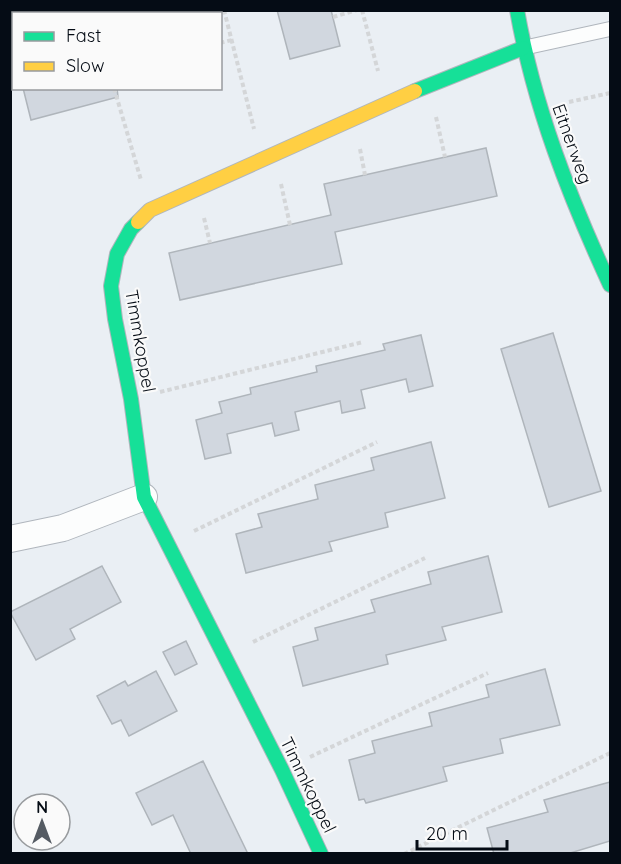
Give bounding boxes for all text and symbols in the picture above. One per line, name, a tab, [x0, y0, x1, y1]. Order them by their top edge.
legend	[12, 12, 222, 90]
text: Fast	[66, 24, 101, 47]
text: Slow	[66, 54, 104, 77]
street label: Eitnerweg	[547, 101, 598, 187]
street label: Timmkoppel	[120, 288, 161, 394]
street label: Timmkoppel	[275, 733, 342, 836]
north arrow	[12, 792, 72, 852]
text: N	[36, 797, 48, 817]
scale bar	[417, 813, 507, 851]
text: 20 m	[426, 822, 468, 845]

